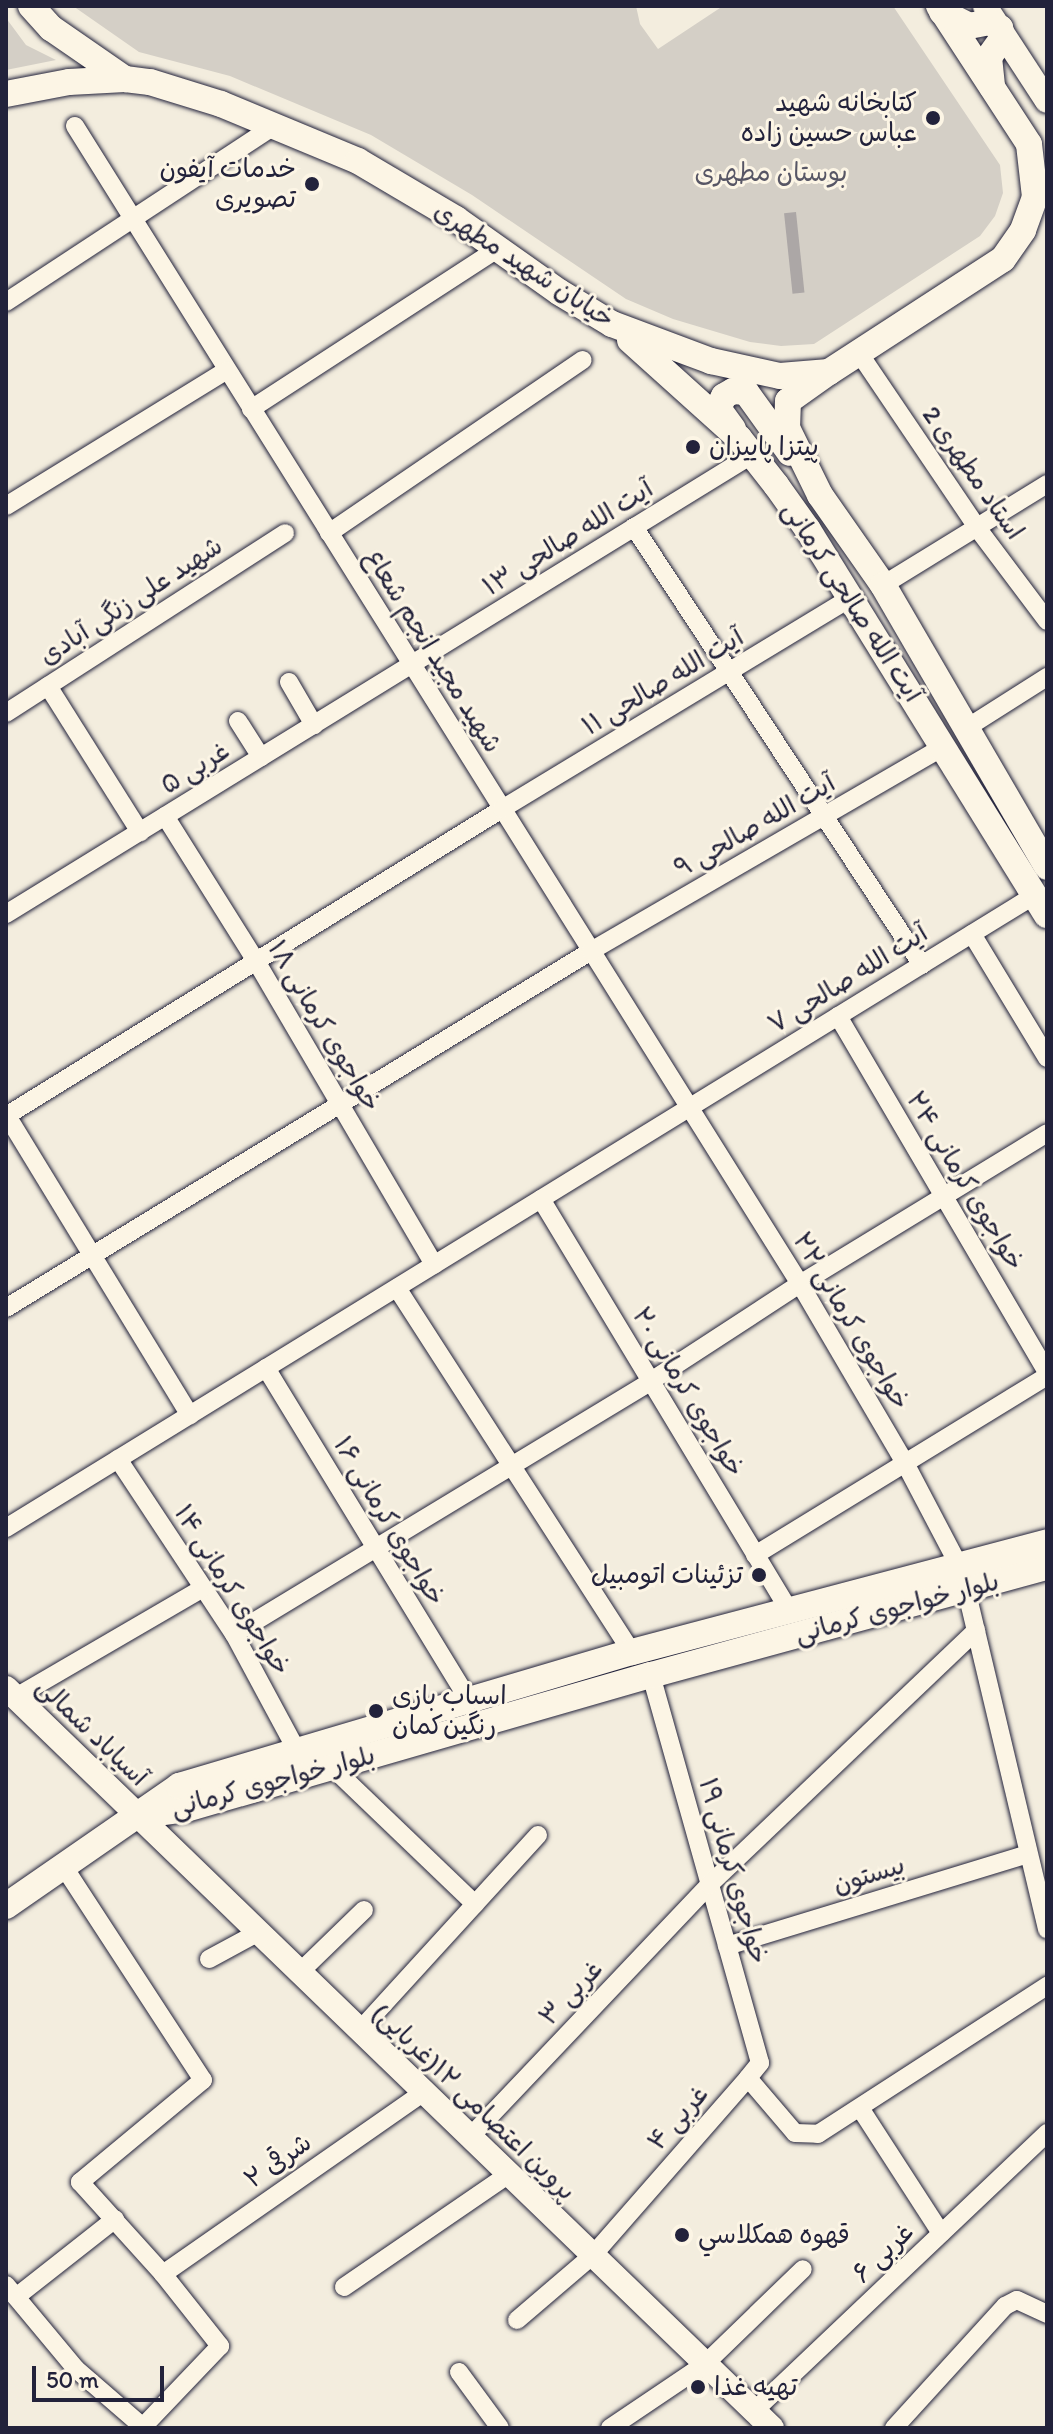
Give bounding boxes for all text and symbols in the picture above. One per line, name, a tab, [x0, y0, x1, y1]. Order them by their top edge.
place label: کتابخانه شهید عباس حسین زاده	[741, 87, 917, 148]
marker: کتابخانه شهید عباس حسین زاده	[924, 109, 942, 127]
place label: خدمات آیفون تصویری	[160, 153, 296, 214]
park label: بوستان مطهری	[694, 157, 848, 189]
marker: خدمات آیفون تصویری	[303, 175, 321, 193]
street label: خیابان شهید مطهری	[428, 195, 620, 335]
street label: استاد مطهری 2	[915, 400, 1031, 546]
place label: پیتزا پاییزان	[709, 431, 819, 463]
marker: پیتزا پاییزان	[684, 438, 702, 456]
street label: آیت الله صالحی ۱۳	[477, 473, 659, 603]
street label: آیت الله صالحی کرمانی	[775, 496, 929, 708]
street label: شهید علی زنگی آبادی	[34, 530, 228, 672]
street label: شهید مجید انجم شعاع	[358, 543, 508, 759]
street label: آیت الله صالحی ۱۱	[577, 622, 749, 742]
street label: ۵ غربی	[155, 735, 235, 801]
street label: آیت الله صالحی ۹	[669, 767, 841, 885]
street label: آیت الله صالحی ۷	[762, 917, 934, 1041]
street label: خواجوی کرمانی ۱۸	[261, 935, 387, 1117]
street label: خواجوی کرمانی ۲۴	[899, 1086, 1031, 1276]
street label: خواجوی کرمانی ۲۲	[786, 1227, 916, 1415]
street label: خواجوی کرمانی ۲۰	[625, 1302, 751, 1482]
street label: خواجوی کرمانی ۱۶	[326, 1431, 452, 1611]
street label: خواجوی کرمانی ۱۴	[167, 1499, 297, 1681]
place label: تزئینات اتومبیل	[591, 1559, 743, 1591]
marker: تزئینات اتومبیل	[750, 1566, 768, 1584]
street label: بلوار خواجوی کرمانی	[792, 1566, 1002, 1650]
street label: آسیاباد شمالی	[30, 1671, 154, 1793]
place label: اسباب بازی رنگین‌کمان	[392, 1680, 507, 1742]
marker: اسباب بازی رنگین‌کمان	[367, 1702, 385, 1720]
street label: بلوار خواجوی کرمانی	[168, 1740, 378, 1824]
street label: خواجوی کرمانی ۱۹	[692, 1774, 774, 1968]
street label: بیستون	[829, 1849, 909, 1901]
street label: غربی ۳	[533, 1954, 609, 2032]
street label: پروین اعتصامی ۱۲(غربایی)	[366, 1997, 582, 2207]
street label: غربی ۴	[641, 2079, 715, 2157]
street label: شرقی ۲	[239, 2127, 317, 2195]
street label: غربی ۶	[846, 2217, 920, 2289]
place label: قهوه همكلاسي	[698, 2219, 850, 2251]
marker: قهوه همكلاسي	[673, 2226, 691, 2244]
scale bar	[36, 2350, 168, 2400]
text: 50 m	[46, 2365, 99, 2394]
place label: تهیه غذا	[714, 2371, 798, 2403]
marker: تهیه غذا	[689, 2378, 707, 2396]

